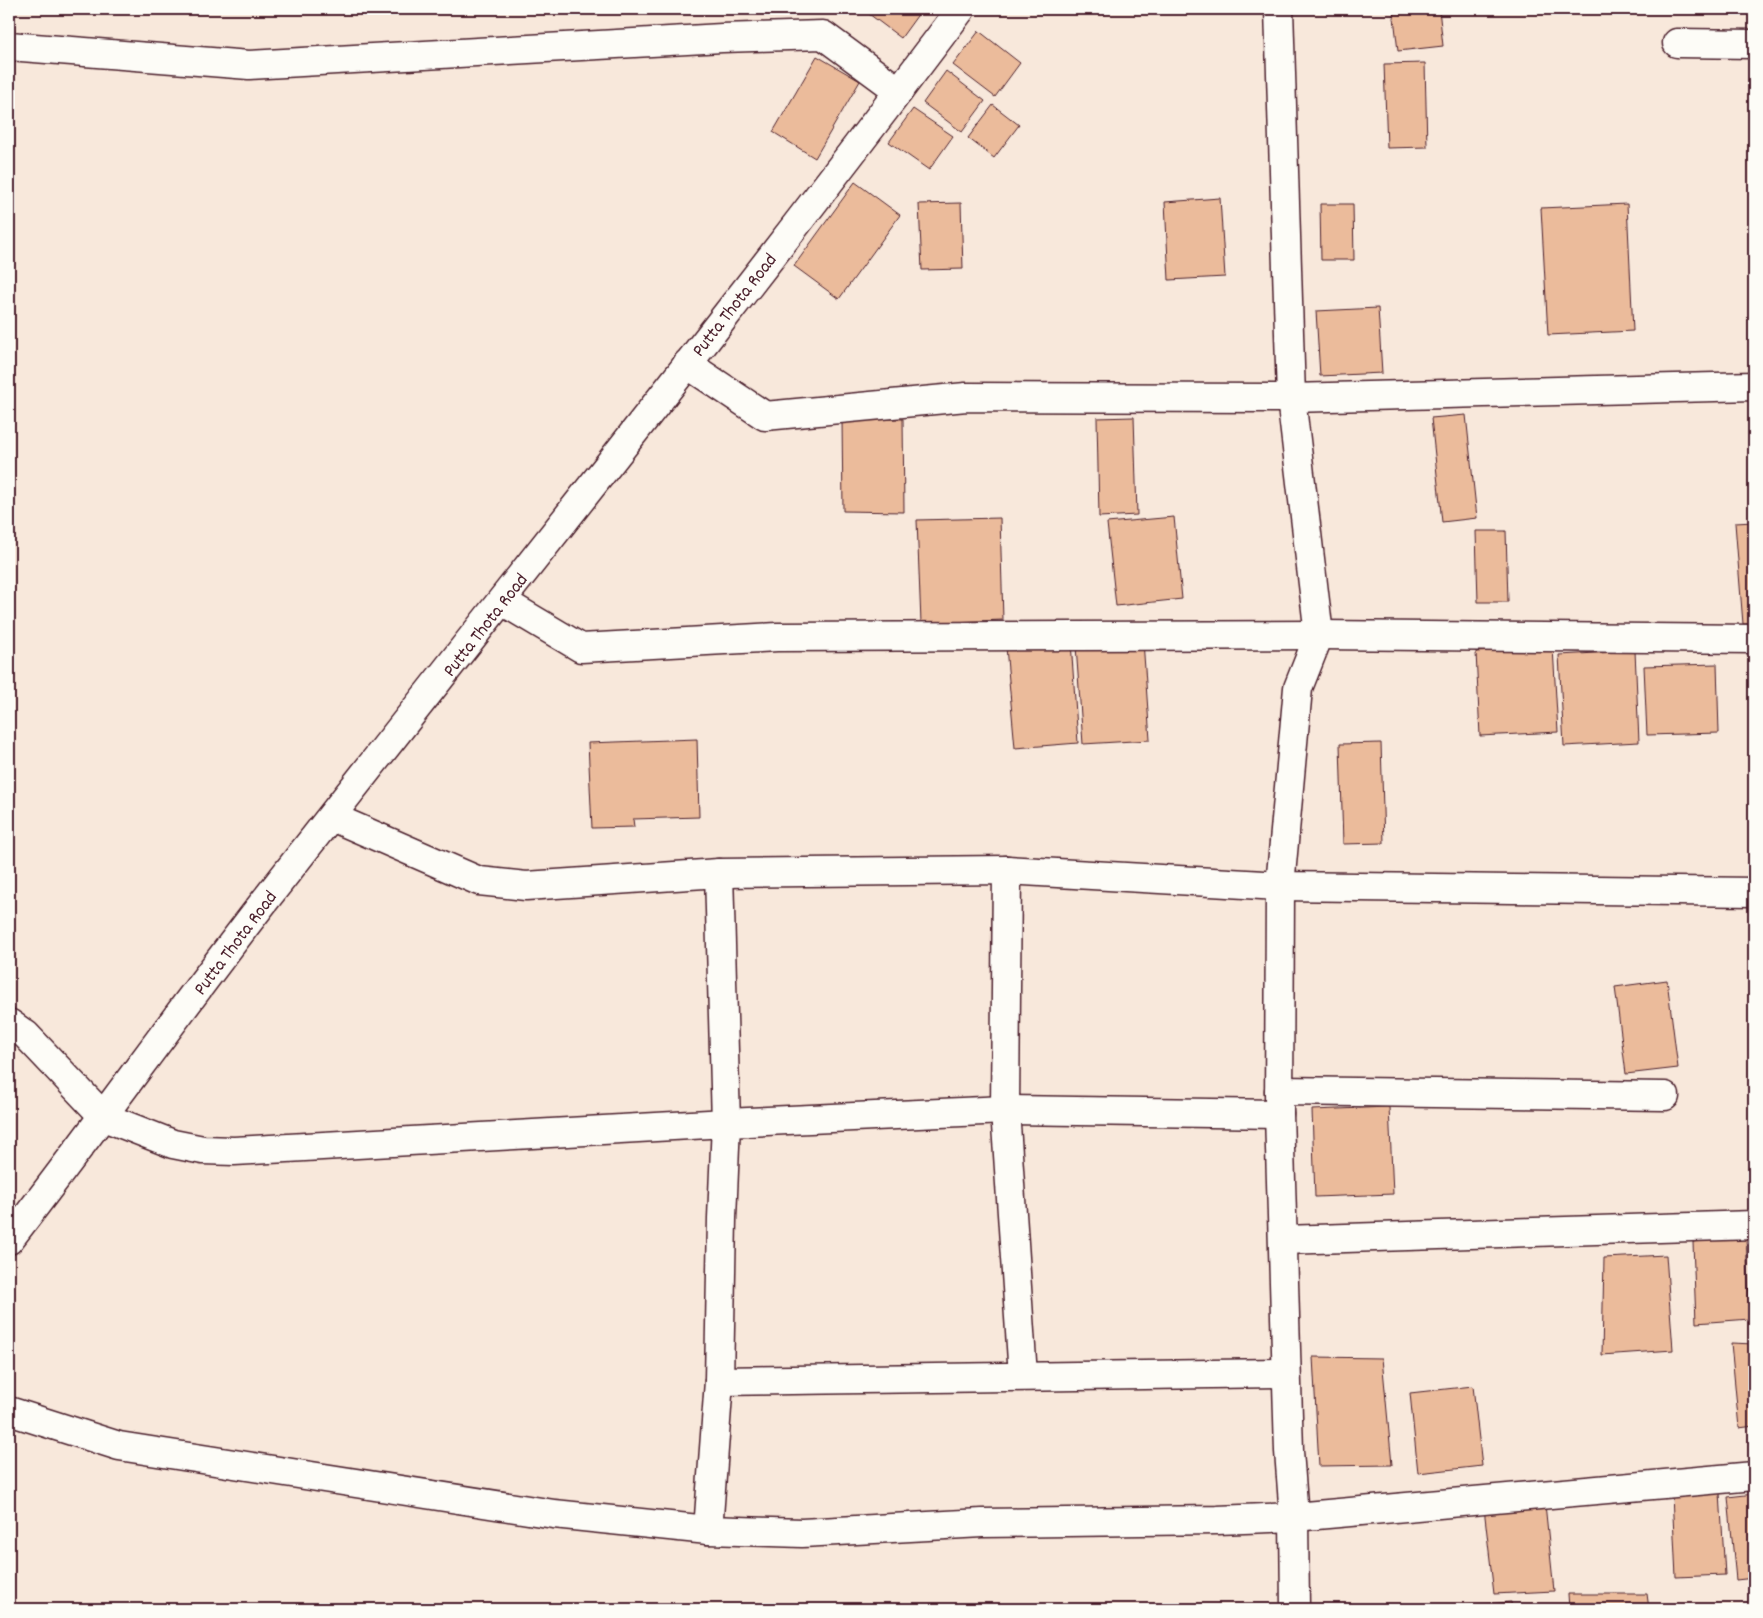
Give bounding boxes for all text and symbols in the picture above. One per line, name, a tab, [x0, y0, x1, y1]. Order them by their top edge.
street label: Putta Thota Road	[687, 249, 785, 364]
street label: Putta Thota Road	[438, 569, 536, 684]
street label: Putta Thota Road	[188, 886, 285, 1002]

